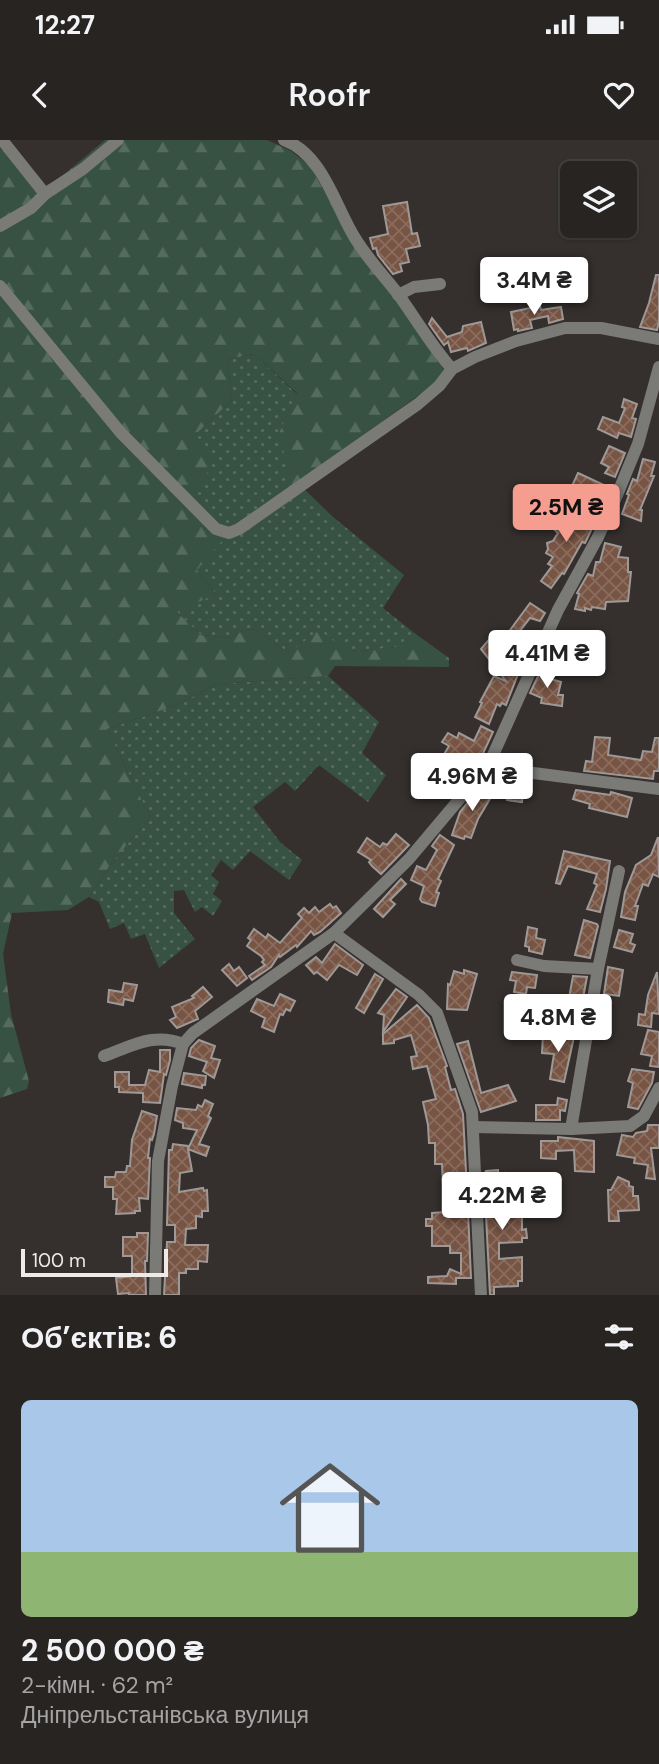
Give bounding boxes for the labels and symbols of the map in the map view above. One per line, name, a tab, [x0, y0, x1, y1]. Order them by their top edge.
pin: 3.4M ₴	[477, 258, 591, 317]
pin: 2.5M ₴	[509, 484, 623, 544]
pin: 4.41M ₴	[482, 630, 612, 690]
pin: 4.96M ₴	[407, 754, 537, 813]
pin: 4.8M ₴	[501, 995, 615, 1054]
pin: 4.22M ₴	[437, 1172, 567, 1232]
scale bar	[21, 1246, 168, 1278]

